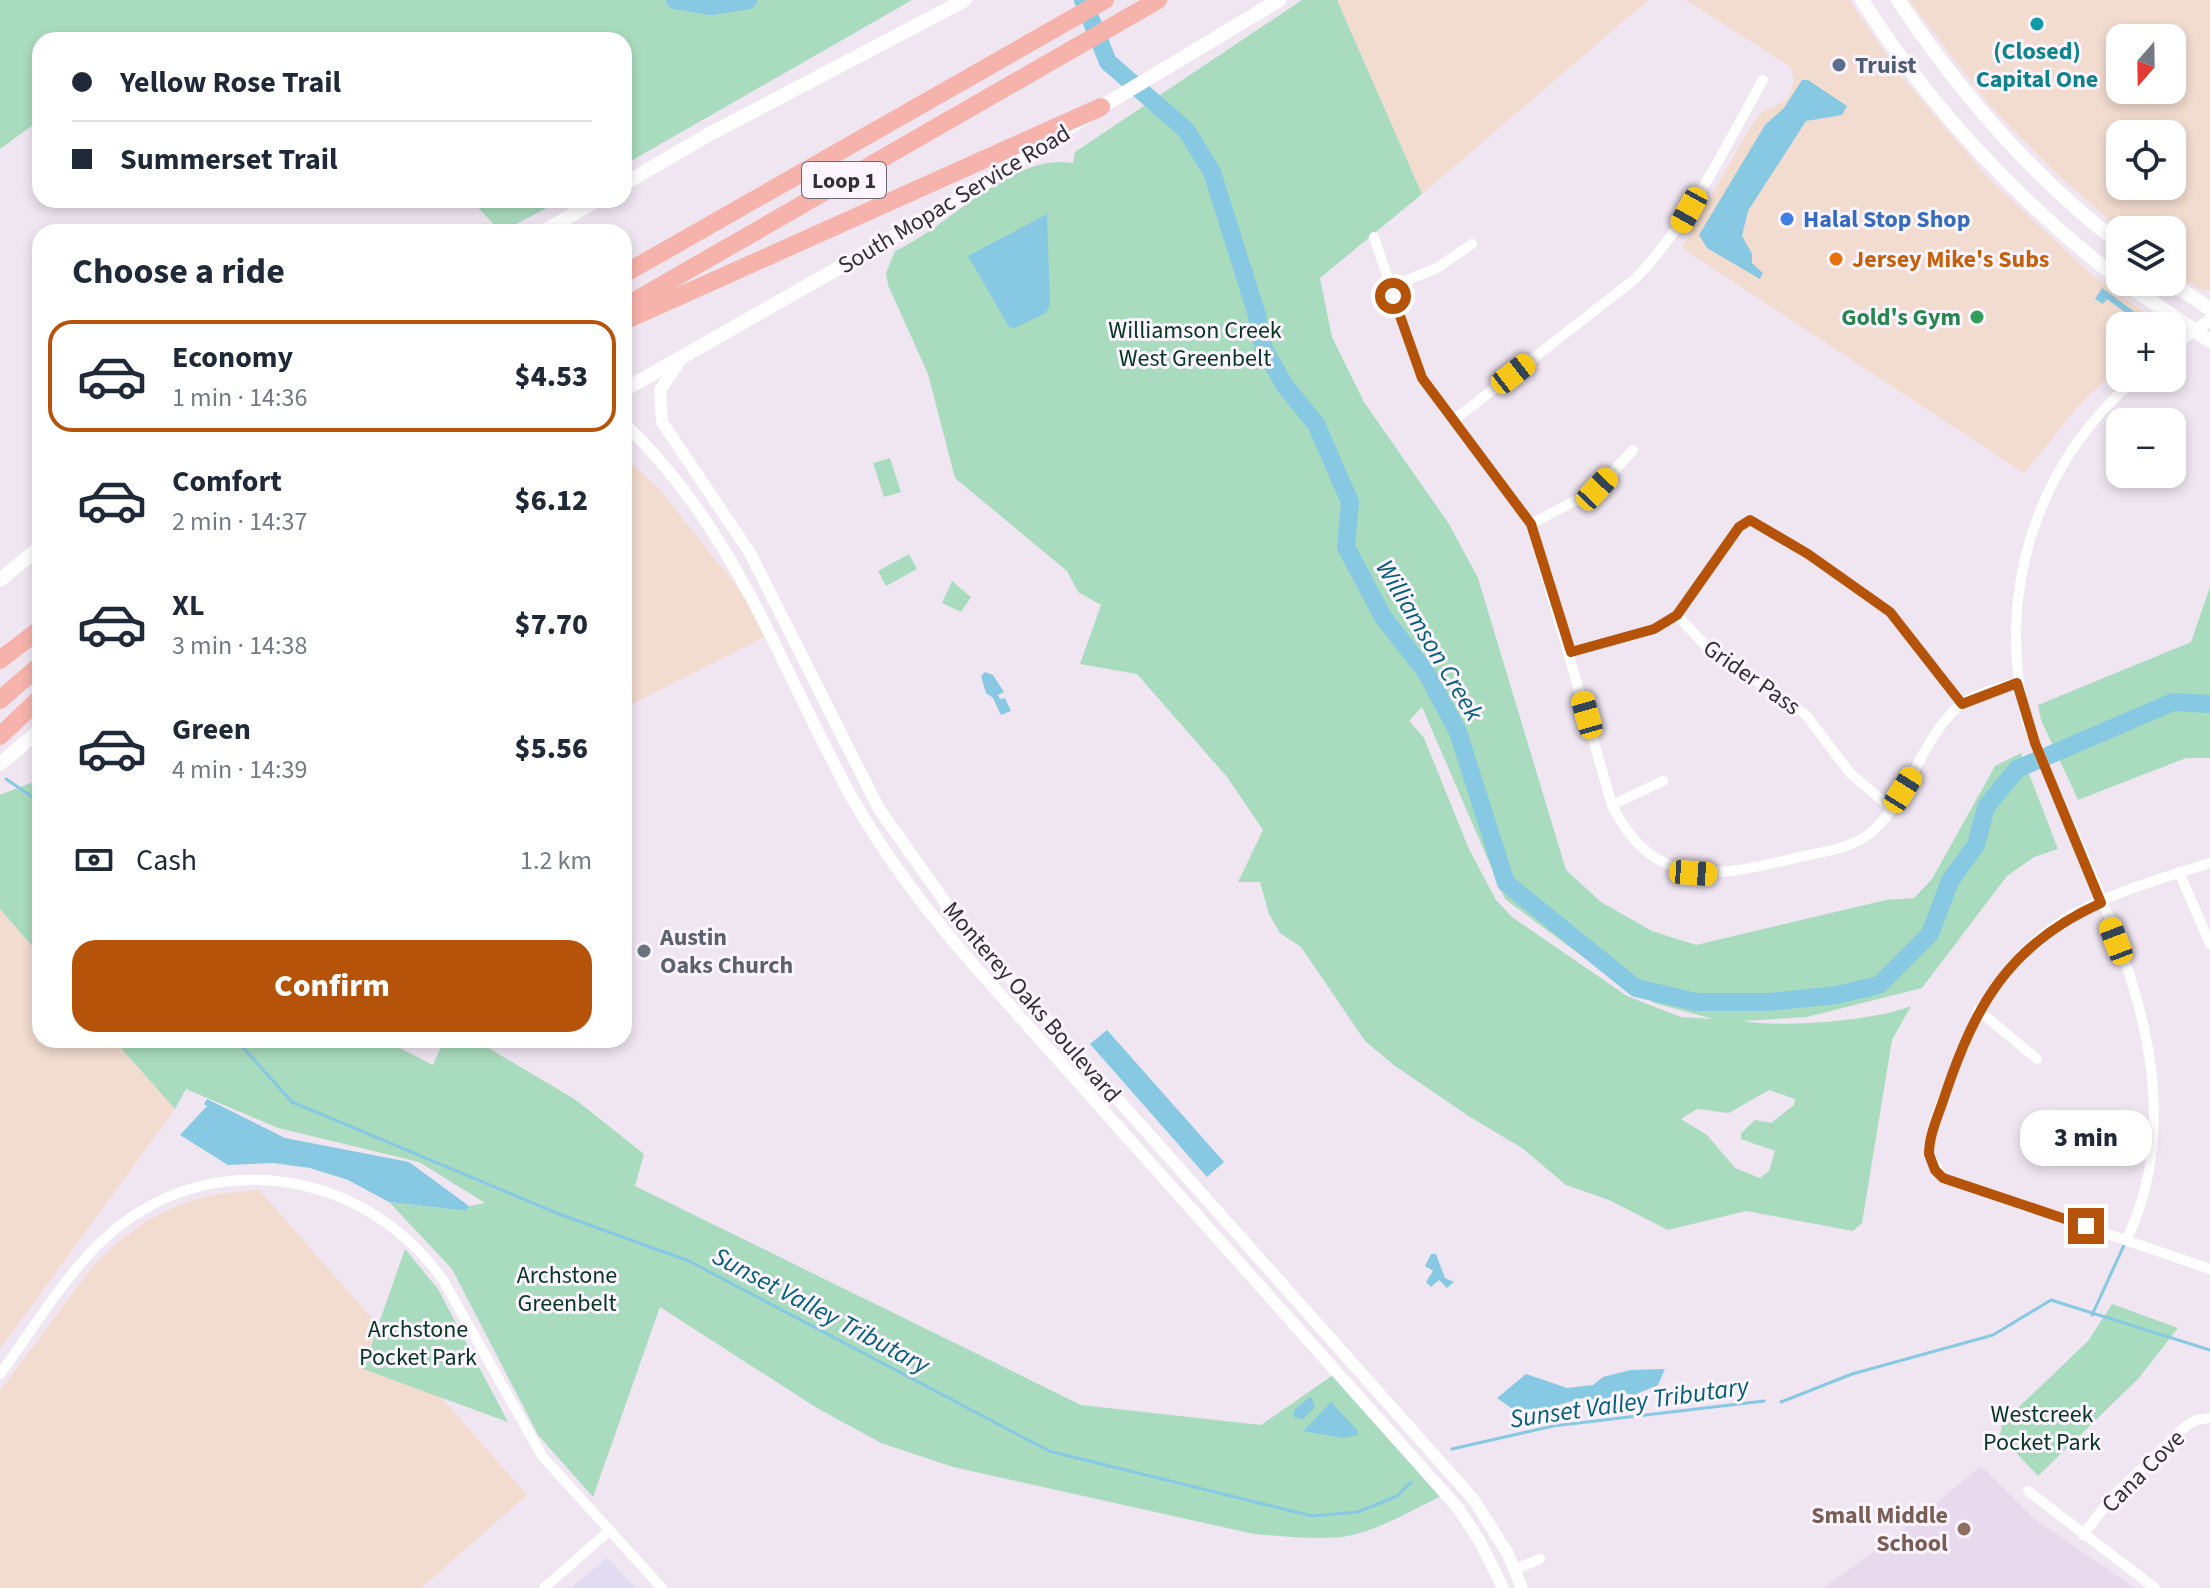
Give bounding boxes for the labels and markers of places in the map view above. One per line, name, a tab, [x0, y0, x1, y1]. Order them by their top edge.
marker: (Closed) Capital One	[2028, 15, 2046, 33]
place label: (Closed) Capital One	[1976, 34, 2098, 97]
place label: Truist	[1855, 48, 1917, 83]
marker: Truist	[1830, 56, 1848, 74]
place label: Halal Stop Shop	[1803, 202, 1970, 237]
marker: Halal Stop Shop	[1778, 210, 1796, 228]
place label: Jersey Mike's Subs	[1852, 242, 2049, 277]
marker: Jersey Mike's Subs	[1827, 250, 1845, 268]
place label: Gold's Gym	[1841, 300, 1961, 335]
marker: Gold's Gym	[1968, 308, 1986, 326]
place label: Austin Oaks Church	[659, 920, 793, 983]
marker: Austin Oaks Church	[635, 942, 653, 960]
place label: Small Middle School	[1811, 1498, 1948, 1561]
marker: Small Middle School	[1955, 1520, 1973, 1538]

